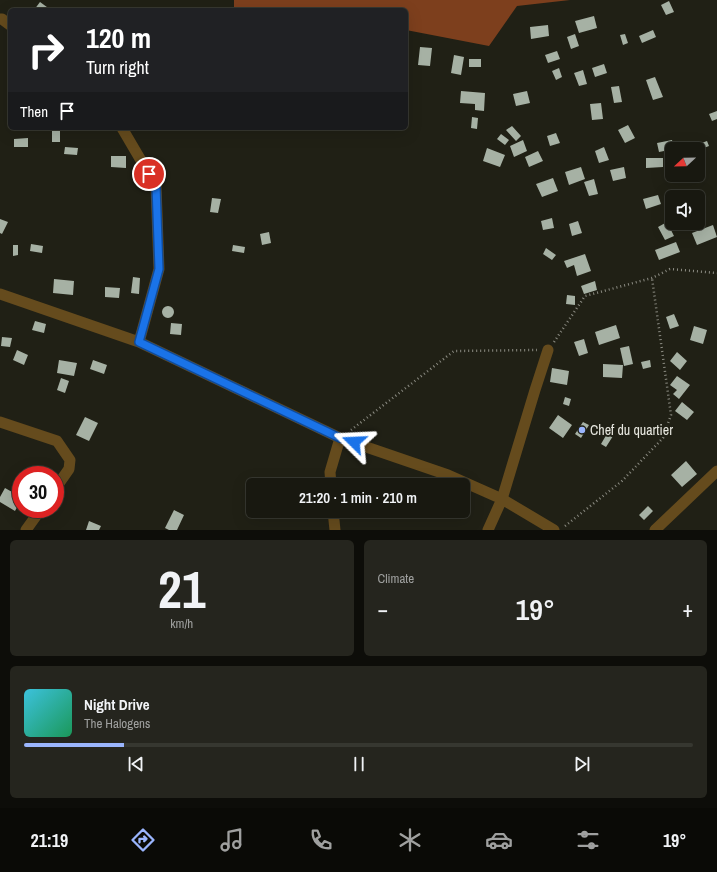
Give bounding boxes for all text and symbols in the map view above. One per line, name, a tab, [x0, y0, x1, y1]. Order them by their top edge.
text: 120 m	[86, 19, 151, 57]
icon: right	[20, 24, 72, 76]
text: Turn right	[86, 55, 149, 80]
icon: arrive	[56, 100, 78, 122]
text: Then	[20, 101, 48, 122]
north arrow	[665, 142, 705, 182]
map controls	[665, 142, 705, 230]
pin	[132, 157, 166, 191]
icon: arrive	[138, 163, 160, 185]
button: sound	[665, 190, 705, 230]
position arrow	[333, 421, 375, 463]
place label: Chef du quartier	[590, 421, 673, 439]
marker: Chef du quartier	[577, 425, 587, 435]
speed limit sign: 30	[12, 466, 64, 518]
text: 21:20 · 1 min · 210 m	[299, 487, 417, 508]
text: 21	[158, 554, 205, 624]
text: Climate	[378, 570, 414, 587]
text: 19°	[516, 589, 555, 629]
text: −	[378, 594, 388, 624]
text: +	[682, 594, 693, 624]
text: km/h	[170, 615, 193, 632]
text: Night Drive	[84, 694, 150, 715]
text: The Halogens	[84, 715, 150, 732]
icon: previous	[125, 753, 147, 775]
icon: pause	[348, 753, 370, 775]
icon: next	[571, 753, 593, 775]
icon: directions	[129, 826, 157, 854]
icon: music	[218, 826, 246, 854]
icon: phone	[307, 826, 335, 854]
icon: climate	[396, 826, 424, 854]
icon: car	[485, 826, 513, 854]
icon: filters	[574, 826, 602, 854]
text: 21:19	[30, 828, 68, 853]
text: 19°	[663, 828, 687, 853]

